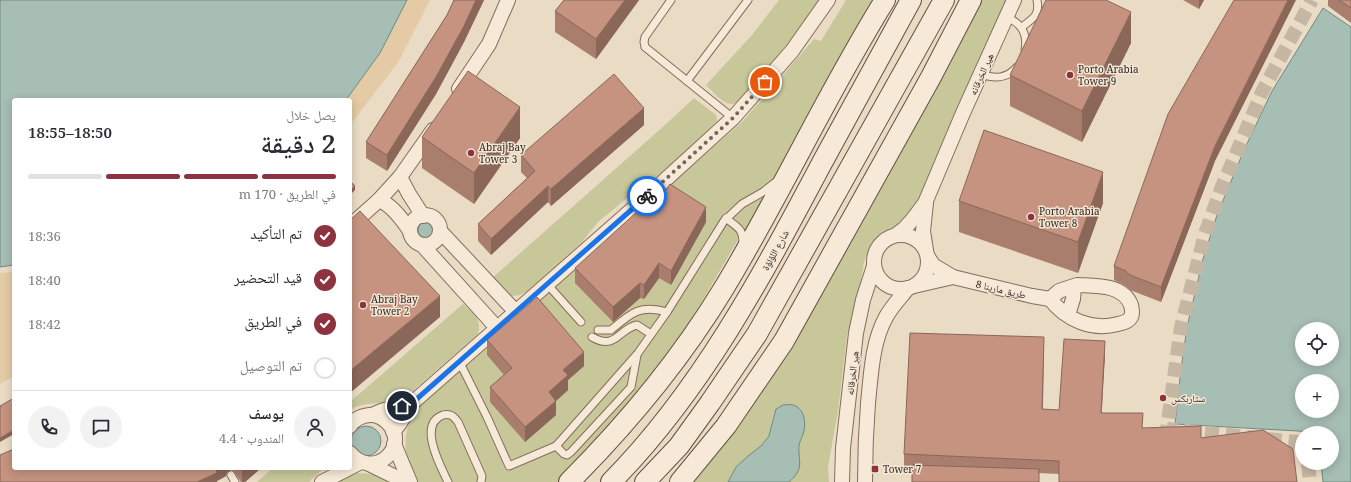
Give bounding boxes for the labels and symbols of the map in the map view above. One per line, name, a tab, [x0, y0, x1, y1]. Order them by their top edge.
street label: هير الخرقانه	[966, 51, 996, 97]
place label: Porto Arabia Tower 9	[1078, 62, 1139, 88]
pin	[748, 65, 782, 99]
marker: Porto Arabia Tower 9	[1065, 70, 1075, 80]
place label: Abraj Bay Tower 3	[479, 140, 526, 166]
marker: Abraj Bay Tower 3	[466, 148, 476, 158]
courier	[627, 176, 667, 216]
place label: Porto Arabia Tower 8	[1039, 204, 1100, 230]
marker: Porto Arabia Tower 8	[1026, 212, 1036, 222]
street label: شارع اللؤلؤة	[758, 227, 792, 273]
street label: طريق مارينا 8	[975, 276, 1028, 302]
place label: Abraj Bay Tower 2	[371, 292, 418, 318]
marker: Abraj Bay Tower 2	[358, 300, 368, 310]
street label: هير الخرقانه	[842, 350, 862, 396]
pin	[385, 389, 419, 423]
place label: ستاربكس	[1171, 391, 1206, 405]
marker: ستاربكس	[1158, 393, 1168, 403]
place label: Tower 7	[883, 462, 922, 476]
marker: Tower 7	[870, 464, 880, 474]

